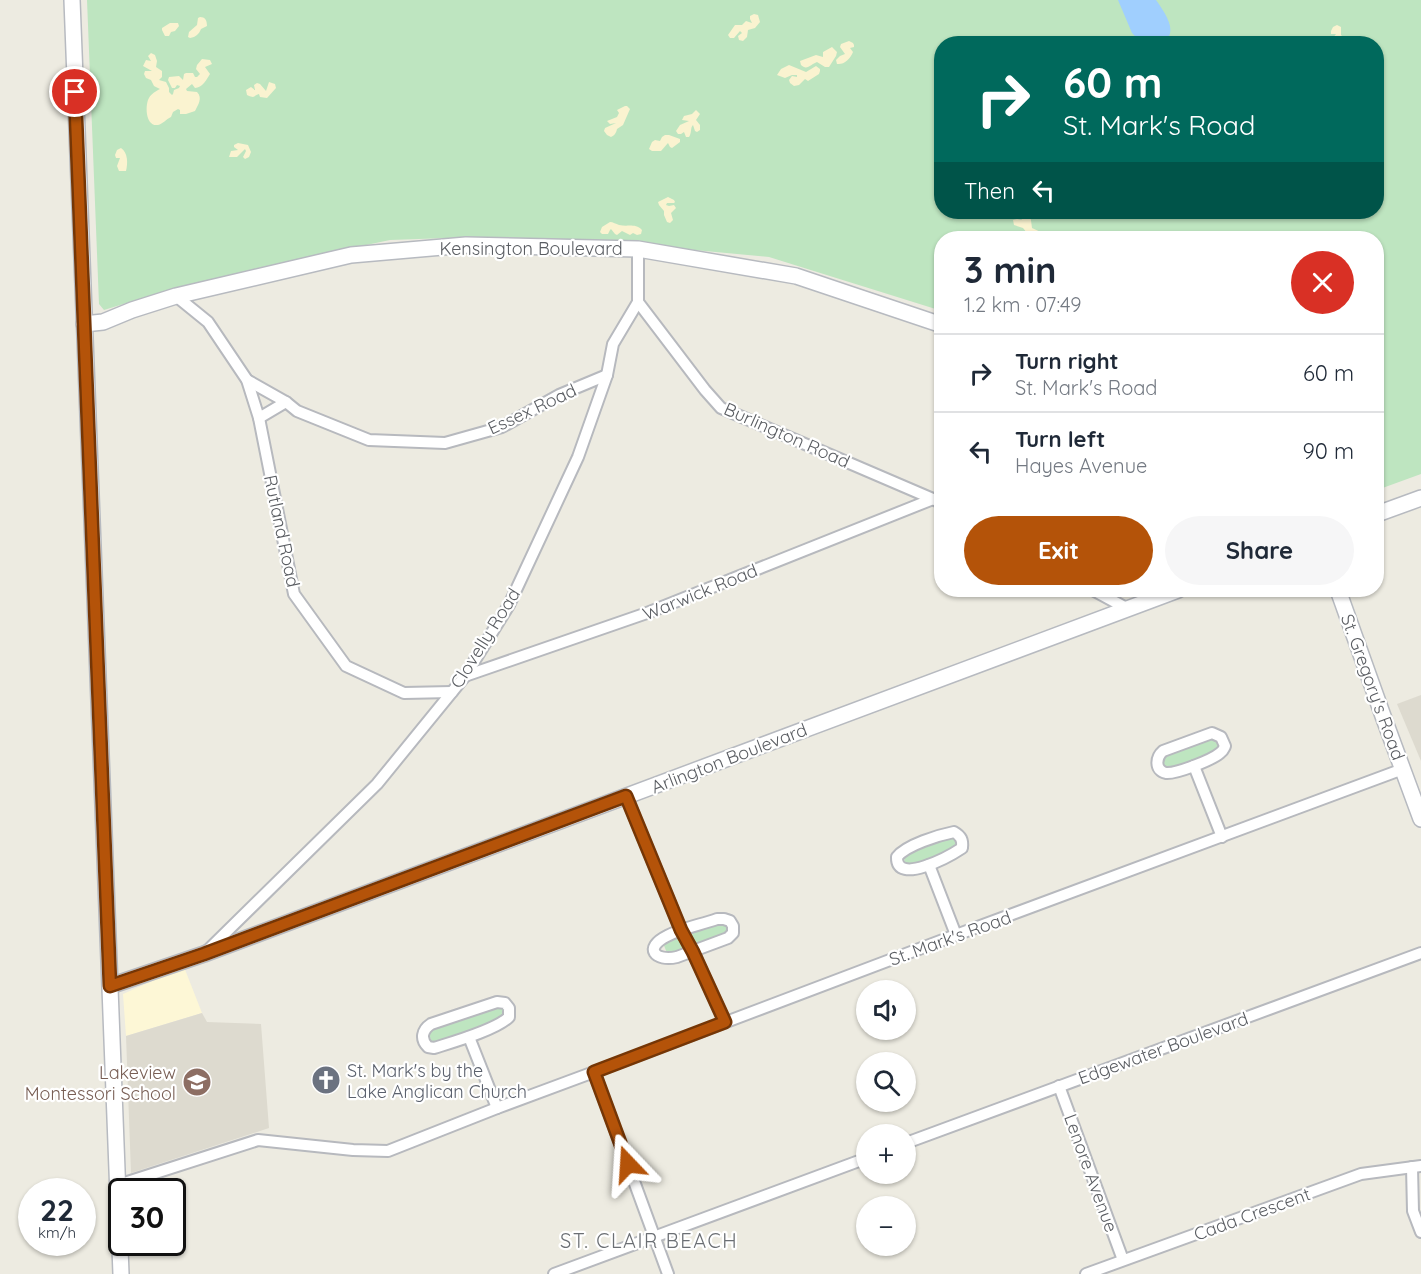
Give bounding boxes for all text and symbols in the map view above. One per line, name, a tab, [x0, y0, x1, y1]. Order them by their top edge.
text: 60 m	[1063, 56, 1163, 109]
icon: right	[964, 60, 1042, 138]
pin	[49, 66, 100, 117]
icon: arrive	[58, 75, 91, 108]
text: St. Mark's Road	[1063, 108, 1255, 142]
icon: left	[1027, 174, 1060, 207]
text: Then	[964, 177, 1015, 205]
street label: Kensington Boulevard	[439, 237, 623, 260]
text: 3 min	[964, 247, 1057, 292]
button: close	[1291, 251, 1354, 314]
text: 1.2 km · 07:49	[964, 292, 1081, 317]
text: Turn right	[1015, 347, 1119, 375]
icon: right	[964, 357, 997, 390]
text: 60 m	[1303, 359, 1354, 387]
text: St. Mark's Road	[1015, 375, 1157, 400]
street label: Essex Road	[484, 378, 580, 440]
street label: Burlington Road	[720, 397, 854, 473]
text: Turn left	[1015, 425, 1105, 453]
icon: left	[964, 435, 997, 468]
text: 90 m	[1303, 437, 1354, 465]
text: Hayes Avenue	[1015, 453, 1147, 478]
street label: Rutland Road	[259, 473, 305, 589]
button: Exit	[964, 516, 1153, 585]
button: Share	[1165, 516, 1354, 585]
street label: Warwick Road	[639, 559, 761, 625]
street label: Clovelly Road	[445, 584, 525, 692]
street label: St. Gregory's Road	[1336, 611, 1410, 763]
street label: Arlington Boulevard	[648, 718, 810, 798]
street label: St. Mark's Road	[886, 905, 1014, 971]
map controls	[856, 980, 916, 1256]
button: sound	[856, 980, 916, 1040]
street label: Edgewater Boulevard	[1075, 1007, 1251, 1089]
button: search	[856, 1052, 916, 1112]
place label: St. Mark's by the Lake Anglican Church	[347, 1059, 527, 1103]
place label: Lakeview Montessori School	[25, 1061, 176, 1105]
church icon: St. Mark's by the Lake Anglican Church	[310, 1064, 342, 1096]
school or university icon: Lakeview Montessori School	[181, 1066, 213, 1098]
street label: Lenore Avenue	[1059, 1111, 1123, 1235]
button: +	[856, 1124, 916, 1184]
position arrow	[596, 1132, 660, 1196]
speed limit sign: 30	[108, 1178, 186, 1256]
street label: Cada Crescent	[1191, 1182, 1313, 1246]
text: 22	[40, 1191, 74, 1229]
button: −	[856, 1196, 916, 1256]
text: km/h	[38, 1223, 76, 1242]
district label: ST. CLAIR BEACH	[560, 1228, 738, 1253]

